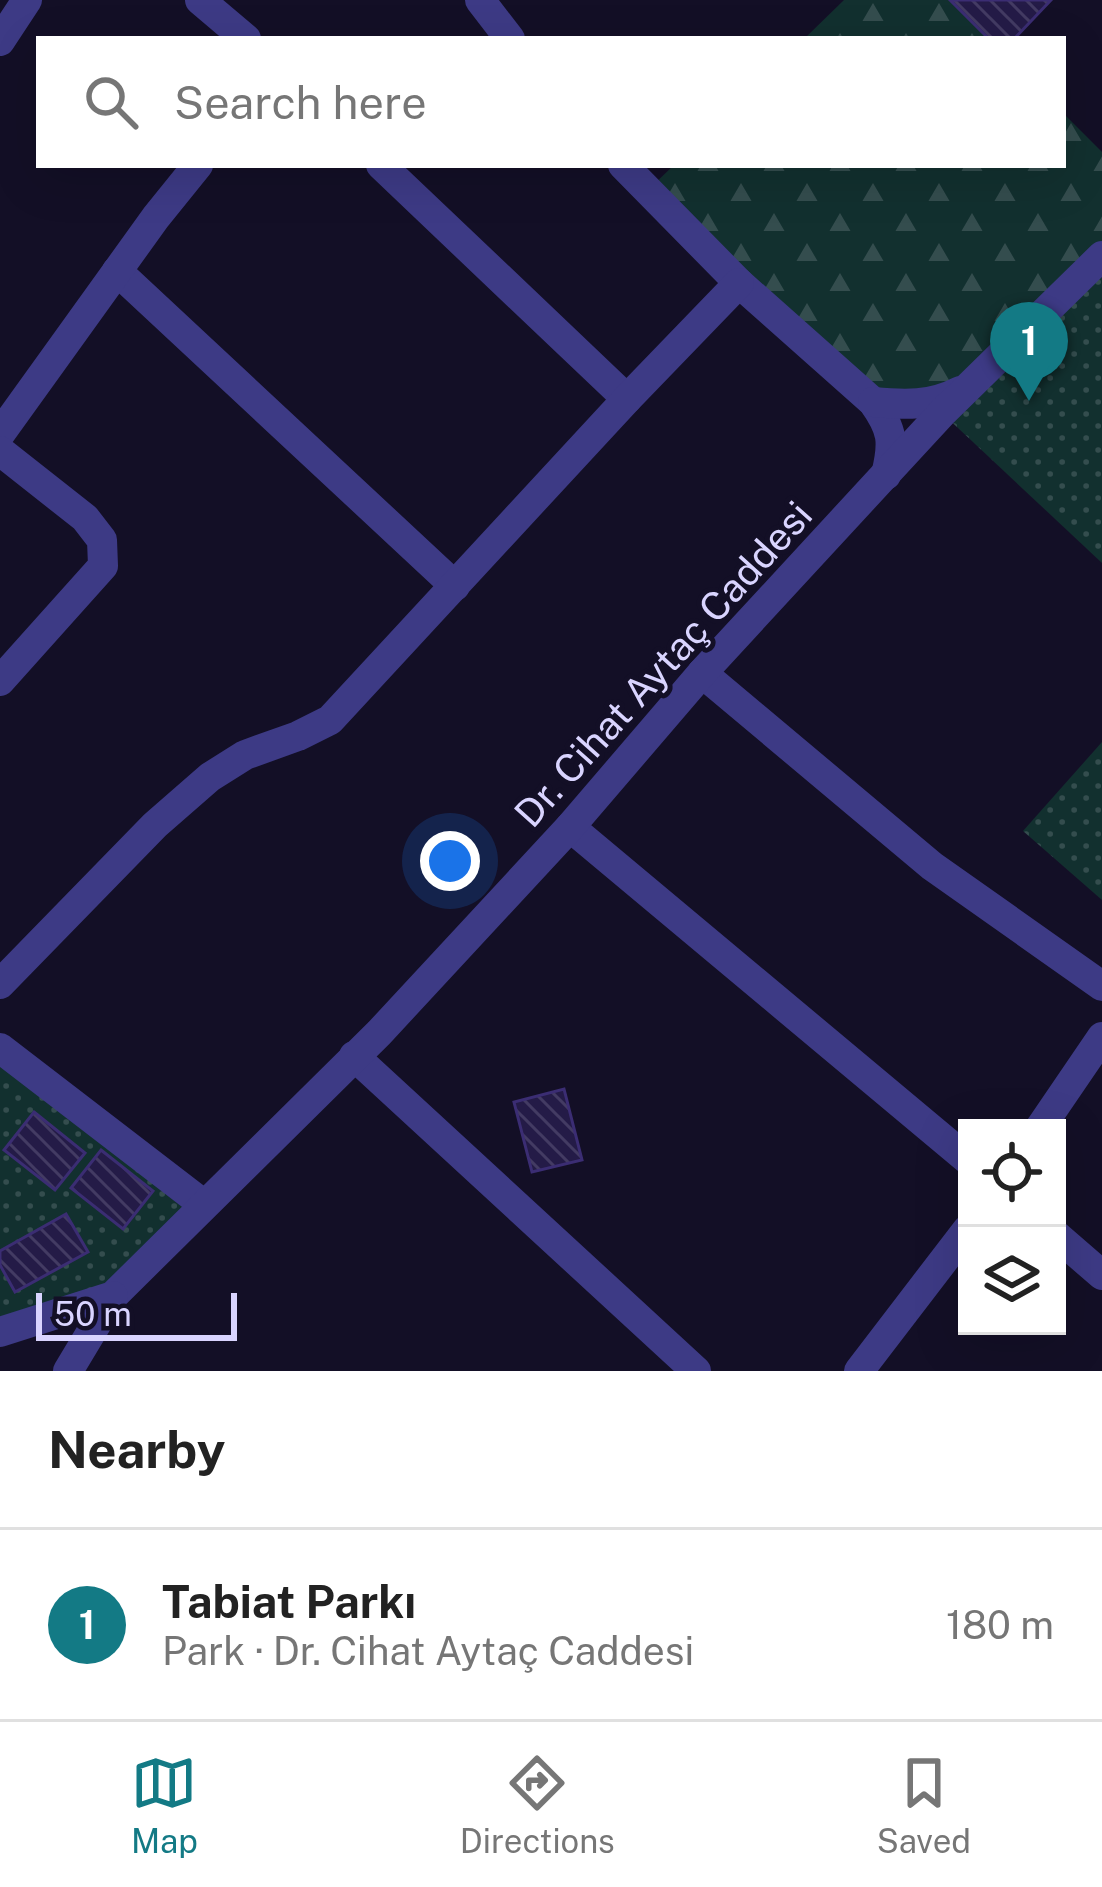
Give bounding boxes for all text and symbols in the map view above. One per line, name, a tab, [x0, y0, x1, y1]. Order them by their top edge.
search box	[36, 36, 1066, 168]
icon: search	[78, 69, 144, 135]
text: Search here	[174, 76, 427, 129]
pin: 1	[990, 302, 1068, 401]
street label: Dr. Cihat Aytaç Caddesi	[505, 492, 821, 836]
your location	[420, 831, 480, 891]
map controls	[958, 1119, 1066, 1335]
button: locate	[958, 1119, 1066, 1227]
button: layers	[958, 1227, 1066, 1335]
scale bar	[36, 1287, 237, 1340]
text: 50 m	[54, 1295, 132, 1333]
text: Nearby	[48, 1420, 225, 1479]
text: Tabiat Parkı	[162, 1575, 416, 1628]
text: 1	[79, 1602, 95, 1648]
text: 180 m	[946, 1602, 1054, 1648]
text: Park · Dr. Cihat Aytaç Caddesi	[162, 1628, 694, 1674]
tab: Map	[131, 1750, 198, 1860]
tab: Directions	[460, 1750, 615, 1860]
tab: Saved	[877, 1750, 971, 1860]

